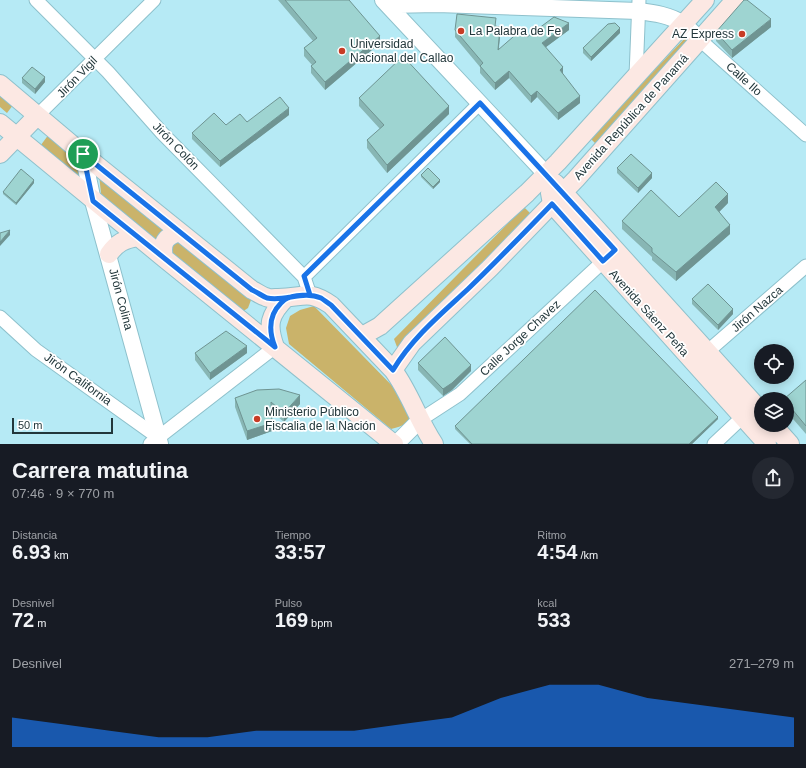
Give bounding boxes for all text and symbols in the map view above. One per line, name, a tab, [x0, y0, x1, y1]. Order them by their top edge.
place label: La Palabra de Fe	[469, 24, 561, 38]
marker: La Palabra de Fe	[456, 26, 466, 36]
place label: AZ Express	[672, 27, 734, 41]
marker: AZ Express	[737, 29, 747, 39]
place label: Universidad Nacional del Callao	[350, 37, 454, 65]
marker: Universidad Nacional del Callao	[337, 46, 347, 56]
street label: Avenida República de Panamá	[571, 51, 691, 183]
street label: Jirón Vigil	[54, 54, 100, 100]
street label: Calle Ilo	[723, 59, 765, 99]
street label: Jirón Colón	[150, 119, 202, 173]
pin	[66, 137, 100, 171]
icon: arrive	[72, 143, 94, 165]
street label: Jirón Colina	[106, 267, 136, 332]
street label: Avenida Sáenz Peña	[606, 267, 692, 359]
street label: Jirón Nazca	[728, 283, 786, 335]
street label: Calle Jorge Chavez	[477, 297, 563, 379]
map controls	[754, 344, 794, 432]
button: locate	[754, 344, 794, 384]
street label: Jirón California	[42, 350, 115, 408]
button: layers	[754, 392, 794, 432]
place label: Ministerio Público Fiscalia de la Nación	[265, 405, 376, 433]
marker: Ministerio Público Fiscalia de la Nación	[252, 414, 262, 424]
scale bar	[12, 416, 113, 435]
text: 50 m	[18, 419, 42, 431]
button: share	[752, 457, 794, 499]
text: Carrera matutina	[12, 458, 188, 483]
text: 07:46 · 9 × 770 m	[12, 486, 114, 501]
text: Distancia	[12, 529, 57, 541]
text: Tiempo	[275, 529, 311, 541]
text: Ritmo	[537, 529, 566, 541]
text: 6.93	[12, 541, 51, 563]
text: 33:57	[275, 541, 326, 563]
text: 4:54	[537, 541, 577, 563]
text: km	[51, 549, 69, 561]
text: /km	[577, 549, 598, 561]
text: Desnivel	[12, 597, 54, 609]
text: Pulso	[275, 597, 302, 609]
text: kcal	[537, 597, 557, 609]
text: 72	[12, 609, 34, 631]
text: 169	[275, 609, 308, 631]
text: 533	[537, 609, 571, 631]
text: m	[34, 617, 46, 629]
text: bpm	[308, 617, 333, 629]
text: Desnivel	[12, 656, 62, 671]
text: 271–279 m	[729, 656, 794, 671]

